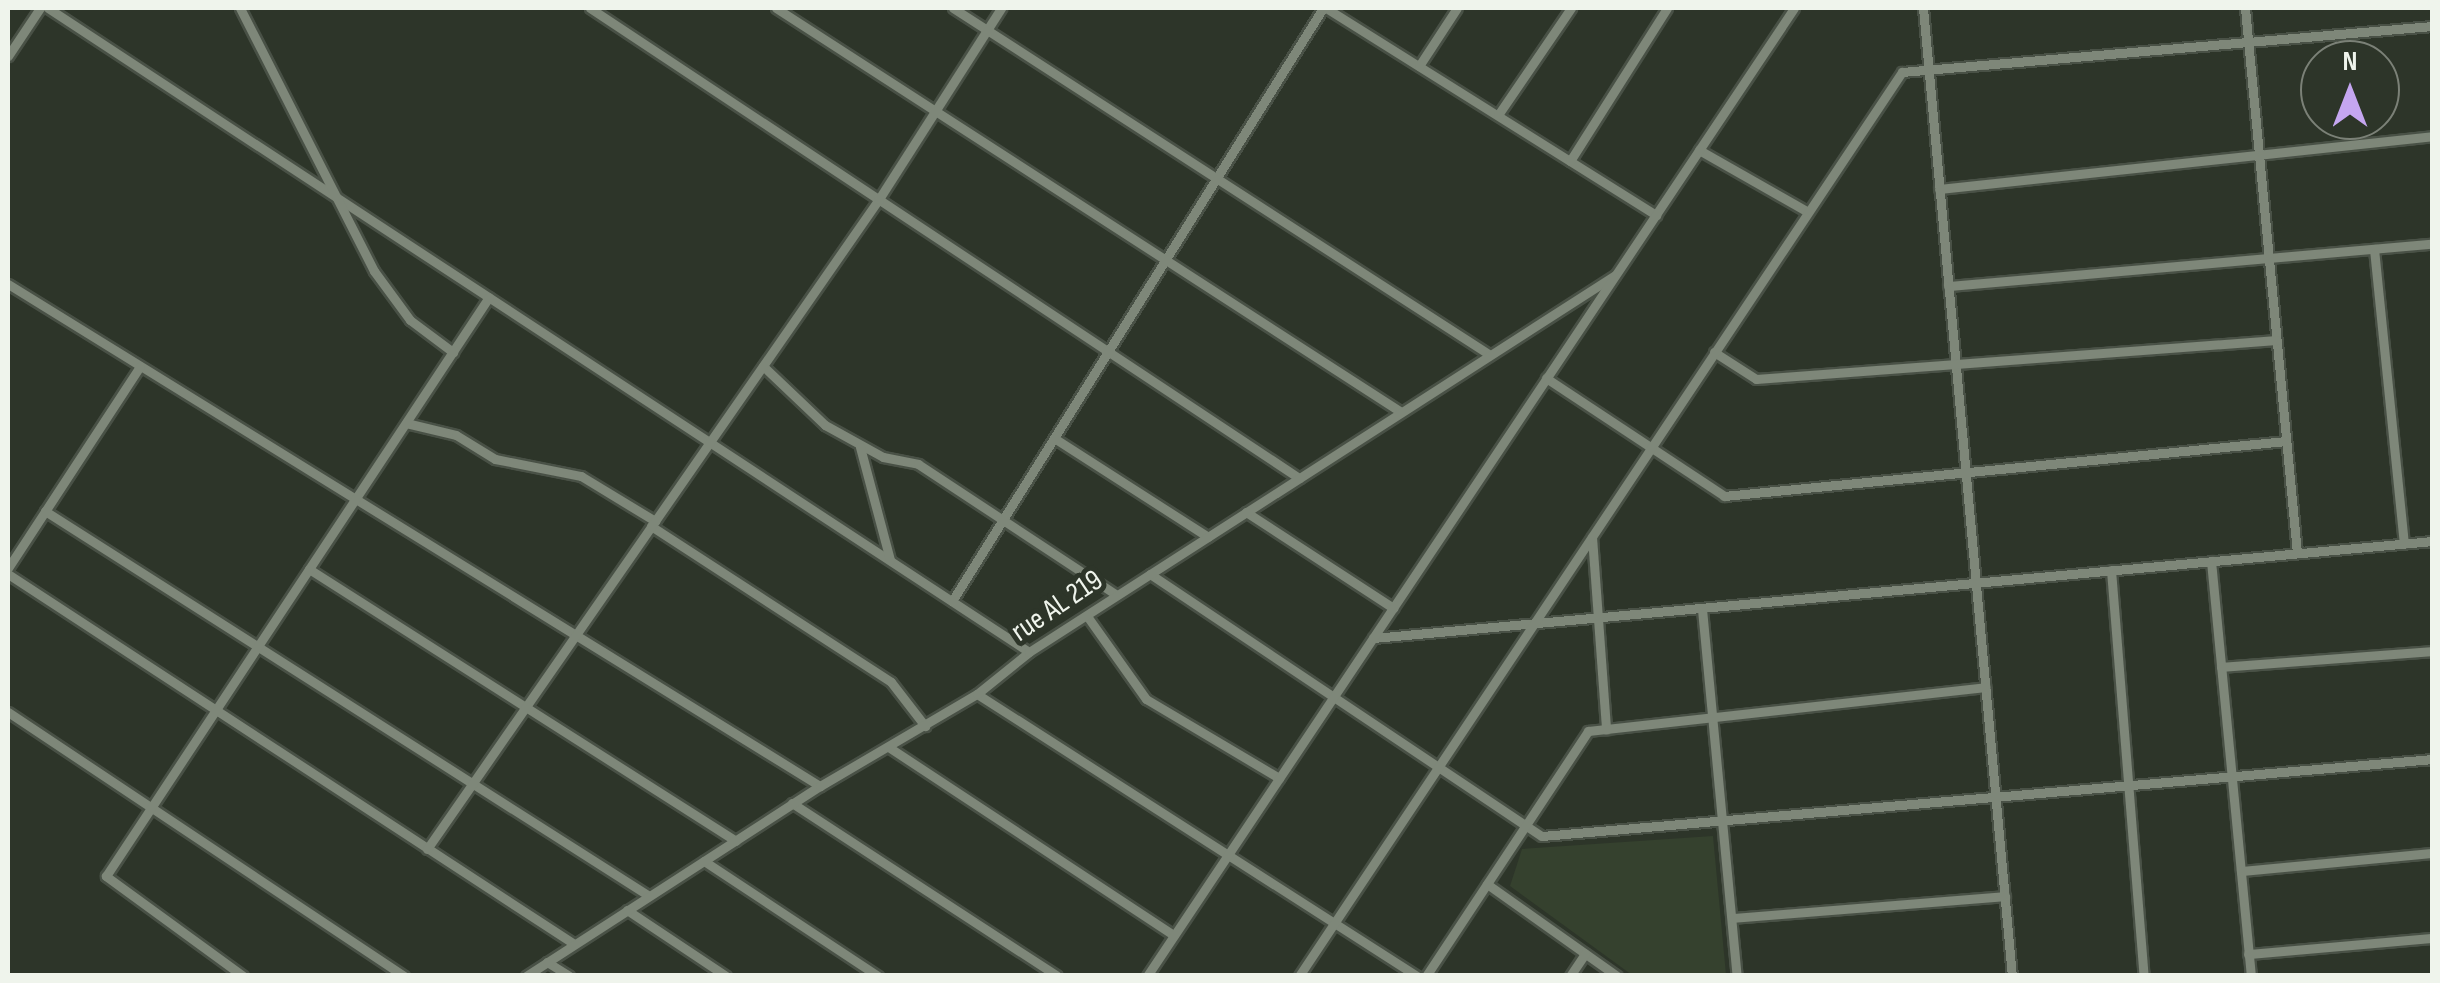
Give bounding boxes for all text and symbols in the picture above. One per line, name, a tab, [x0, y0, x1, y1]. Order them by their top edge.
north arrow	[2300, 40, 2400, 140]
text: N	[2343, 45, 2357, 78]
street label: rue AL 219	[1004, 562, 1110, 650]

